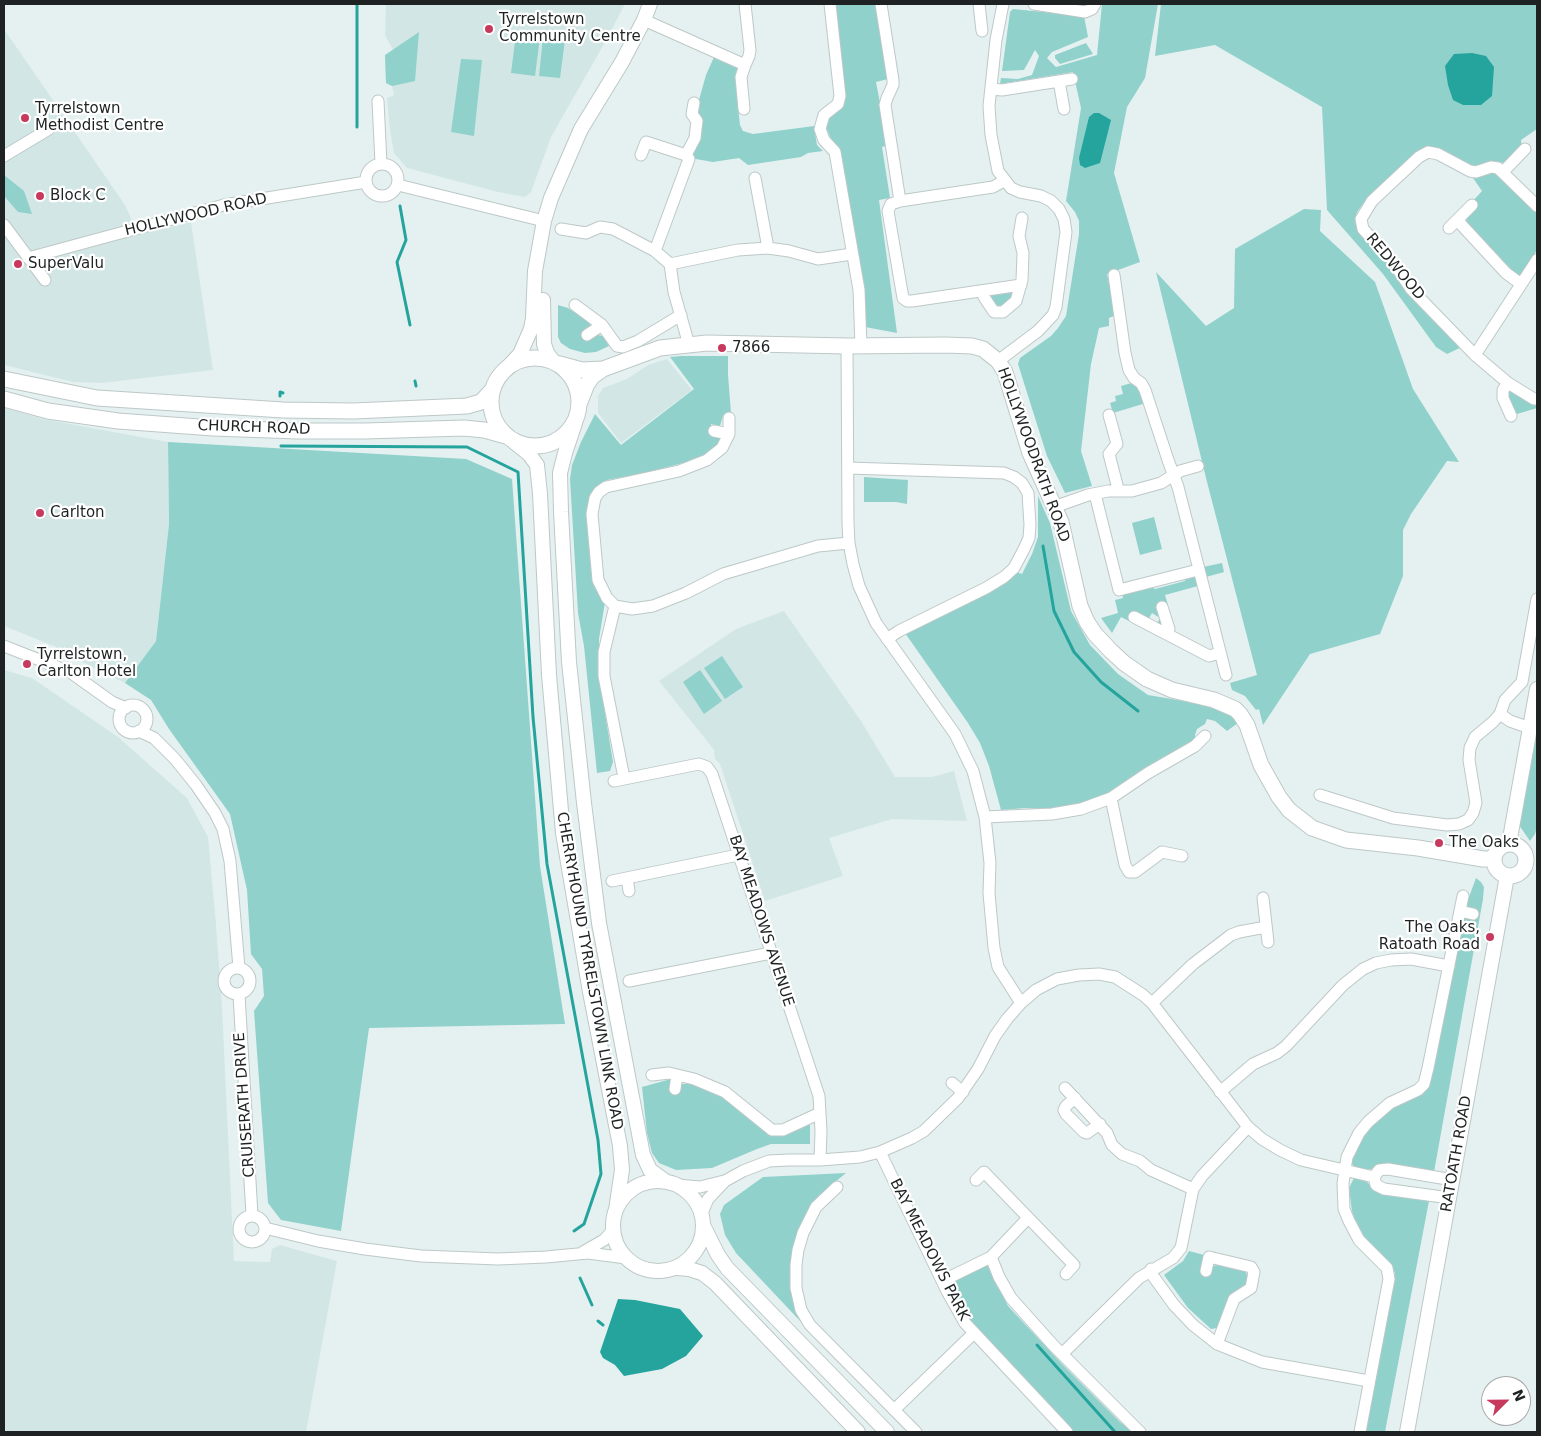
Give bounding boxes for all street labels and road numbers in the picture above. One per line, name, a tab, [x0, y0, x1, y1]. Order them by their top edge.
street label: HOLLYWOOD ROAD	[123, 190, 269, 240]
street label: REDWOOD	[1362, 230, 1428, 304]
street label: HOLLYWOODRATH ROAD	[993, 365, 1073, 545]
street label: CHURCH ROAD	[197, 417, 311, 439]
street label: CHERRYHOUND TYRRELSTOWN LINK ROAD	[552, 811, 626, 1131]
street label: BAY MEADOWS AVENUE	[725, 833, 797, 1009]
street label: CRUISERATH DRIVE	[231, 1032, 259, 1178]
street label: RATOATH ROAD	[1438, 1094, 1476, 1214]
street label: BAY MEADOWS PARK	[885, 1176, 973, 1324]

